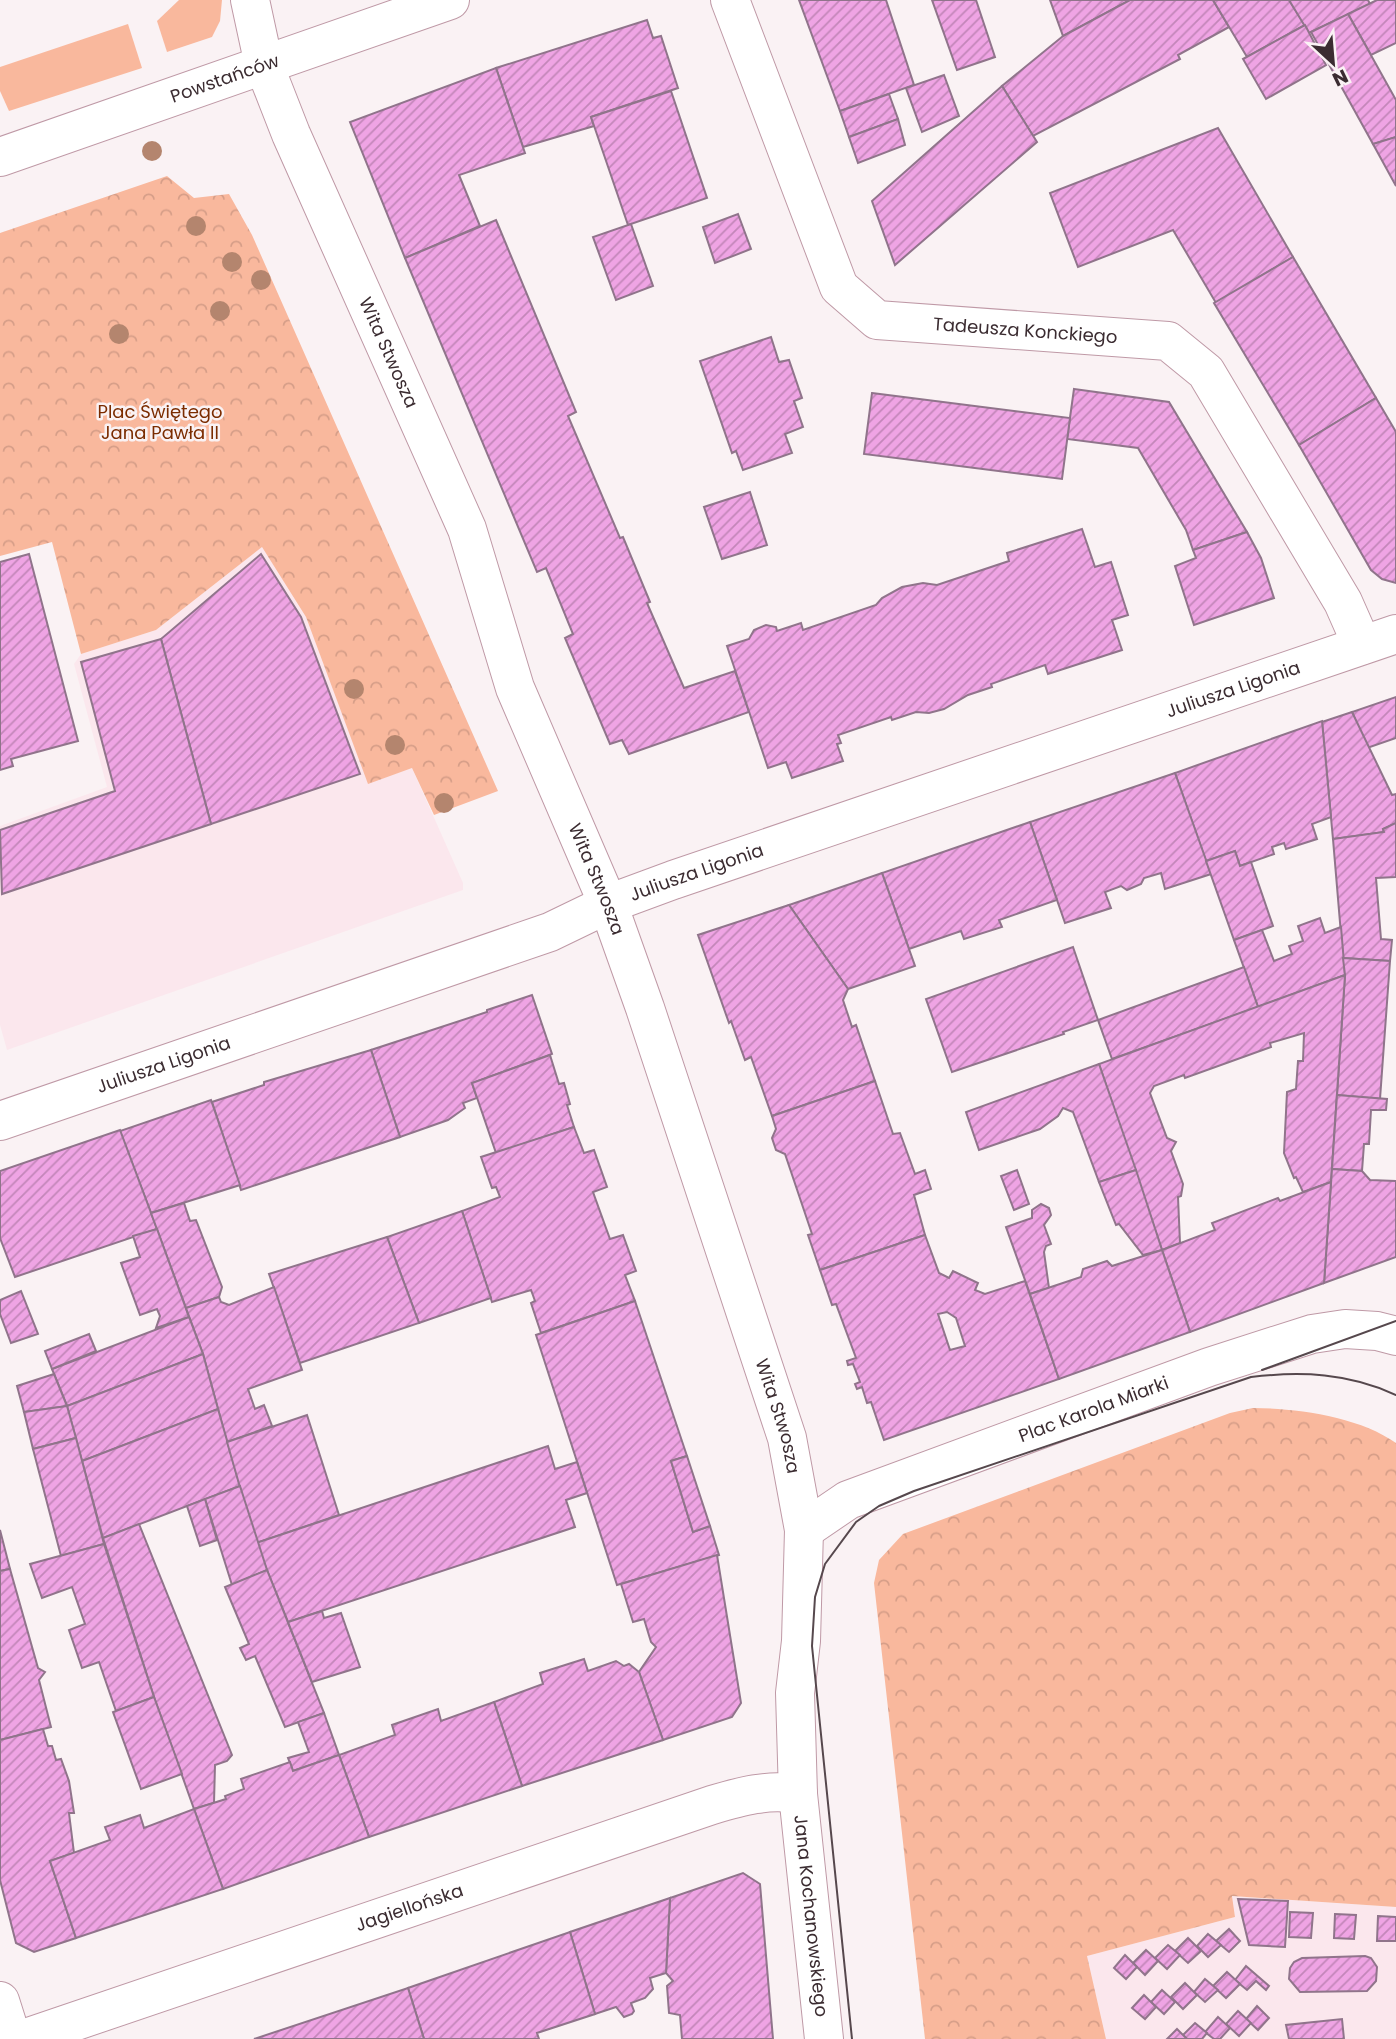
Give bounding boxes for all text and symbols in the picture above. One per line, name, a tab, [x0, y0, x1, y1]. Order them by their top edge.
north arrow	[1298, 28, 1368, 98]
street label: Powstańców	[167, 48, 283, 109]
text: N	[1328, 63, 1353, 93]
street label: Wita Stwosza	[353, 293, 424, 412]
street label: Tadeusza Konckiego	[932, 311, 1118, 349]
park label: Plac Świętego Jana Pawła II	[97, 399, 223, 445]
street label: Juliusza Ligonia	[1163, 655, 1303, 723]
street label: Wita Stwosza	[563, 819, 631, 938]
street label: Juliusza Ligonia	[626, 837, 767, 907]
street label: Juliusza Ligonia	[93, 1030, 234, 1099]
street label: Wita Stwosza	[750, 1355, 806, 1475]
street label: Plac Karola Miarki	[1015, 1370, 1172, 1448]
street label: Jana Kochanowskiego	[788, 1814, 835, 2018]
street label: Jagiellońska	[352, 1877, 466, 1937]

